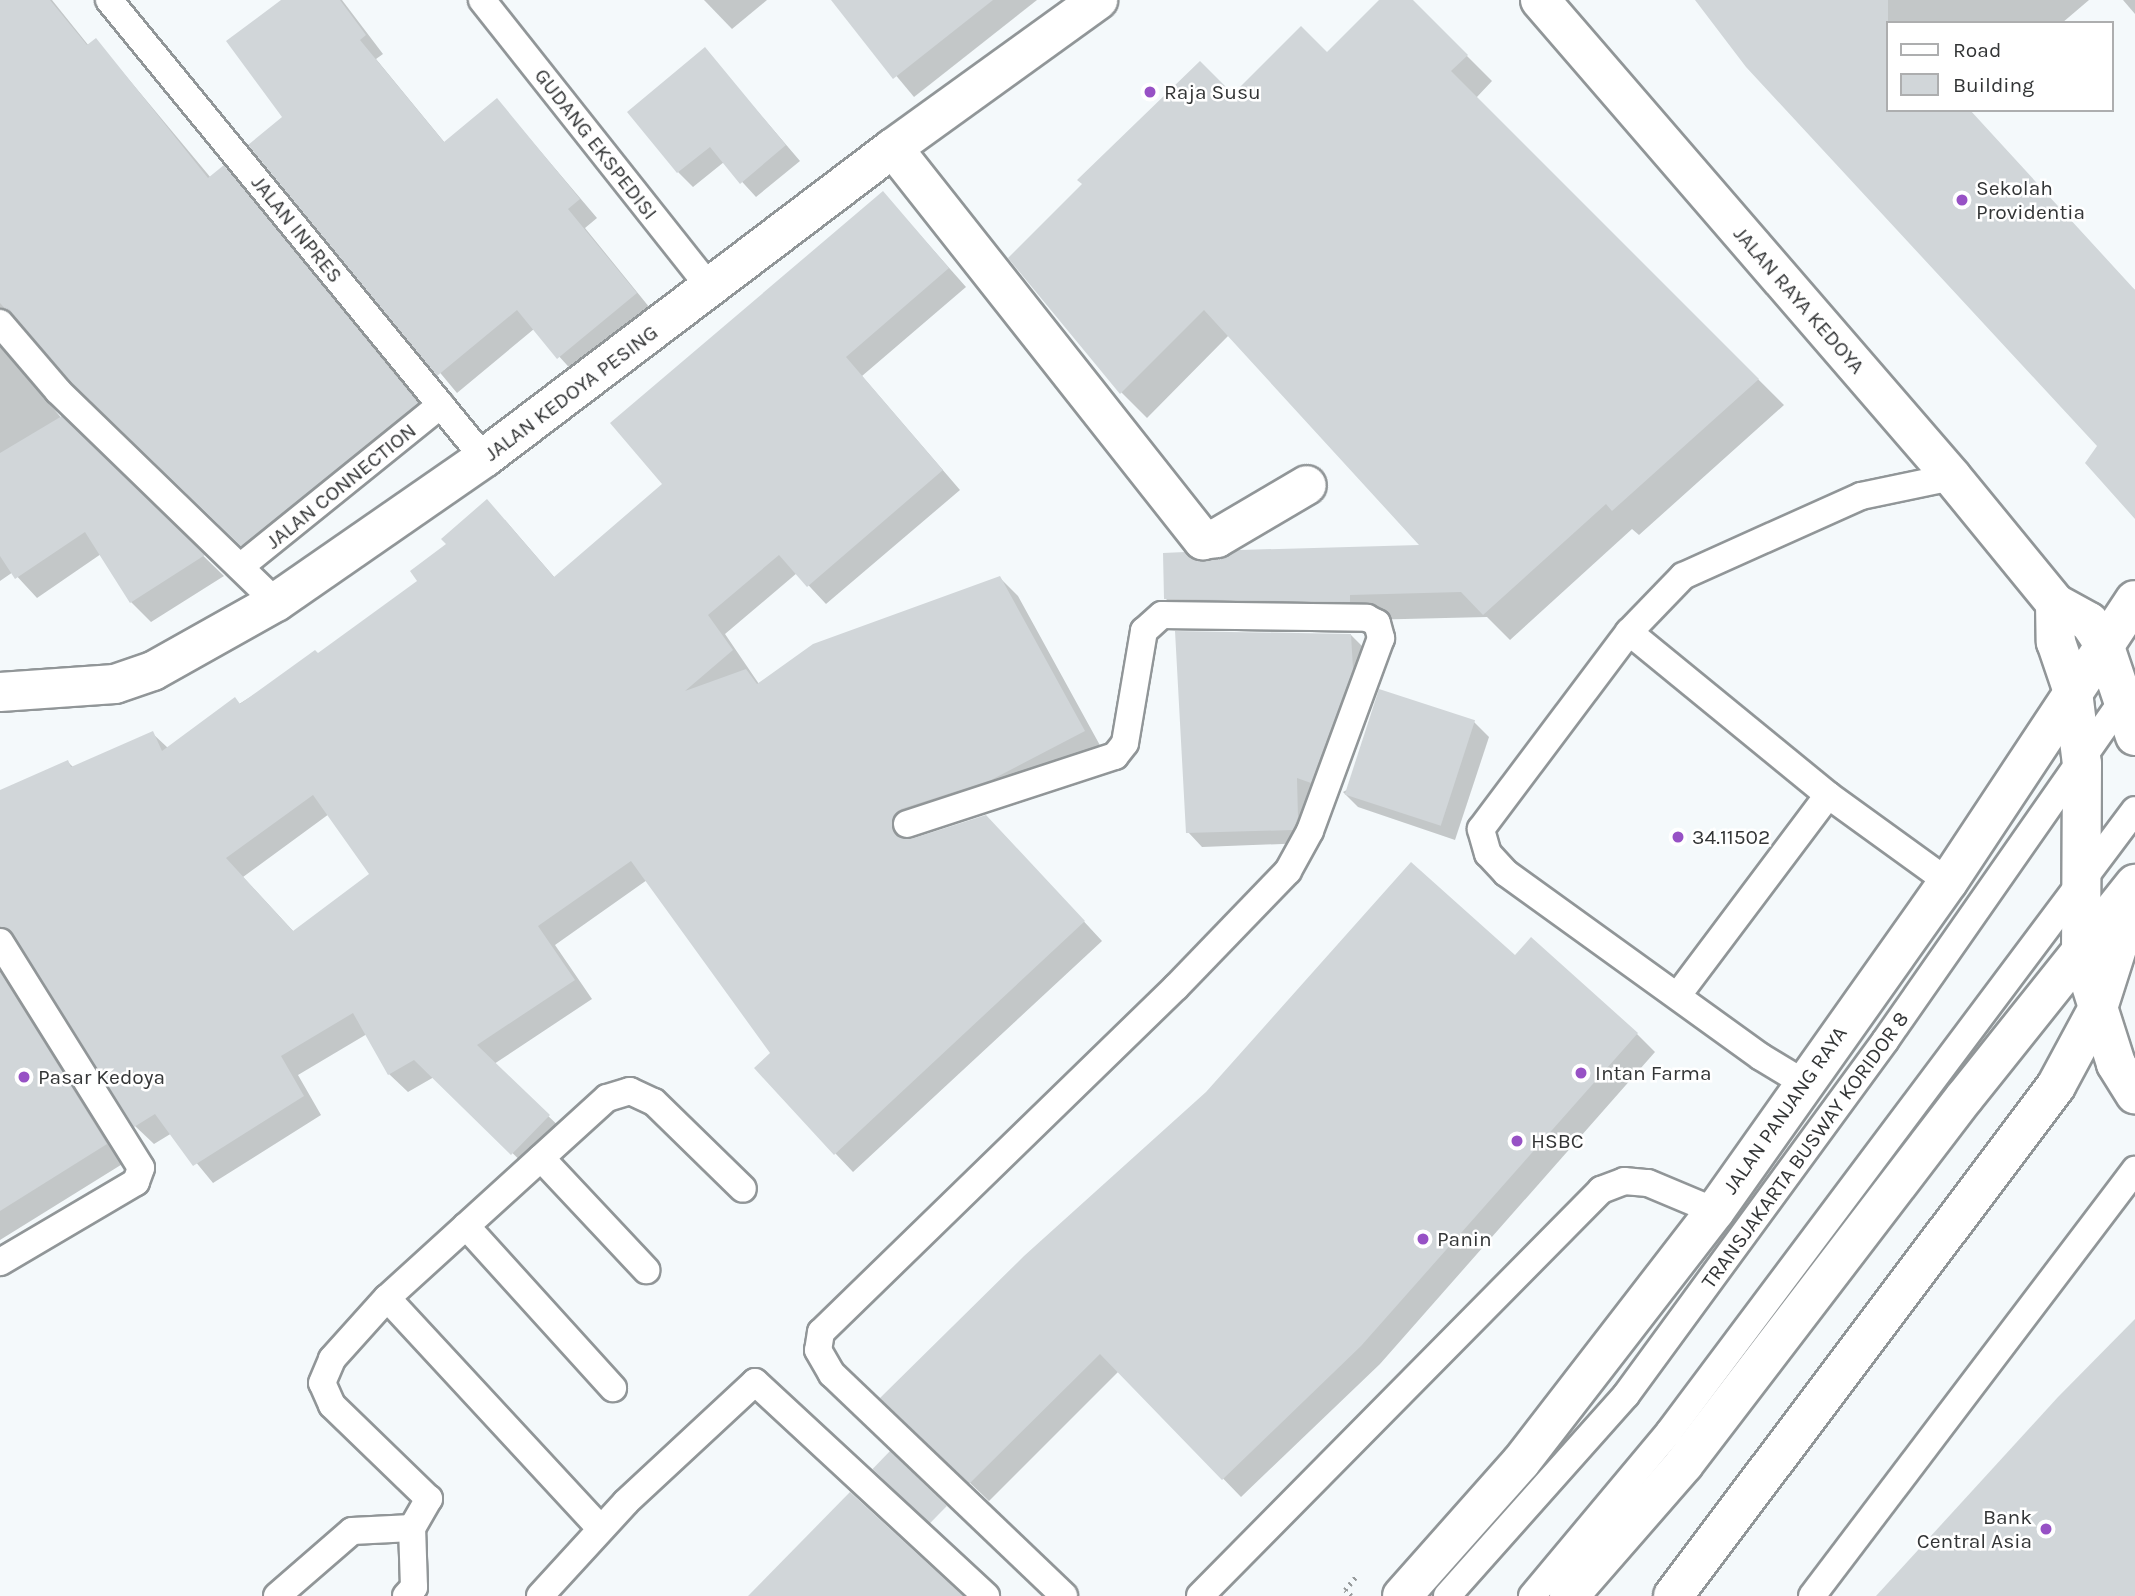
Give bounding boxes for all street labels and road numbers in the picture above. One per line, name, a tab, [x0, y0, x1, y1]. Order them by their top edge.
street label: GUDANG EKSPEDISI	[529, 63, 663, 225]
street label: JALAN INPRES	[246, 170, 348, 288]
street label: JALAN RAYA KEDOYA	[1728, 221, 1870, 379]
street label: JALAN KEDOYA PESING	[479, 320, 663, 466]
street label: JALAN CONNECTION	[261, 418, 421, 554]
street label: TRANSJAKARTA BUSWAY KORIDOR 8	[1696, 1007, 1914, 1293]
street label: JALAN PANJANG RAYA	[1718, 1021, 1852, 1199]

